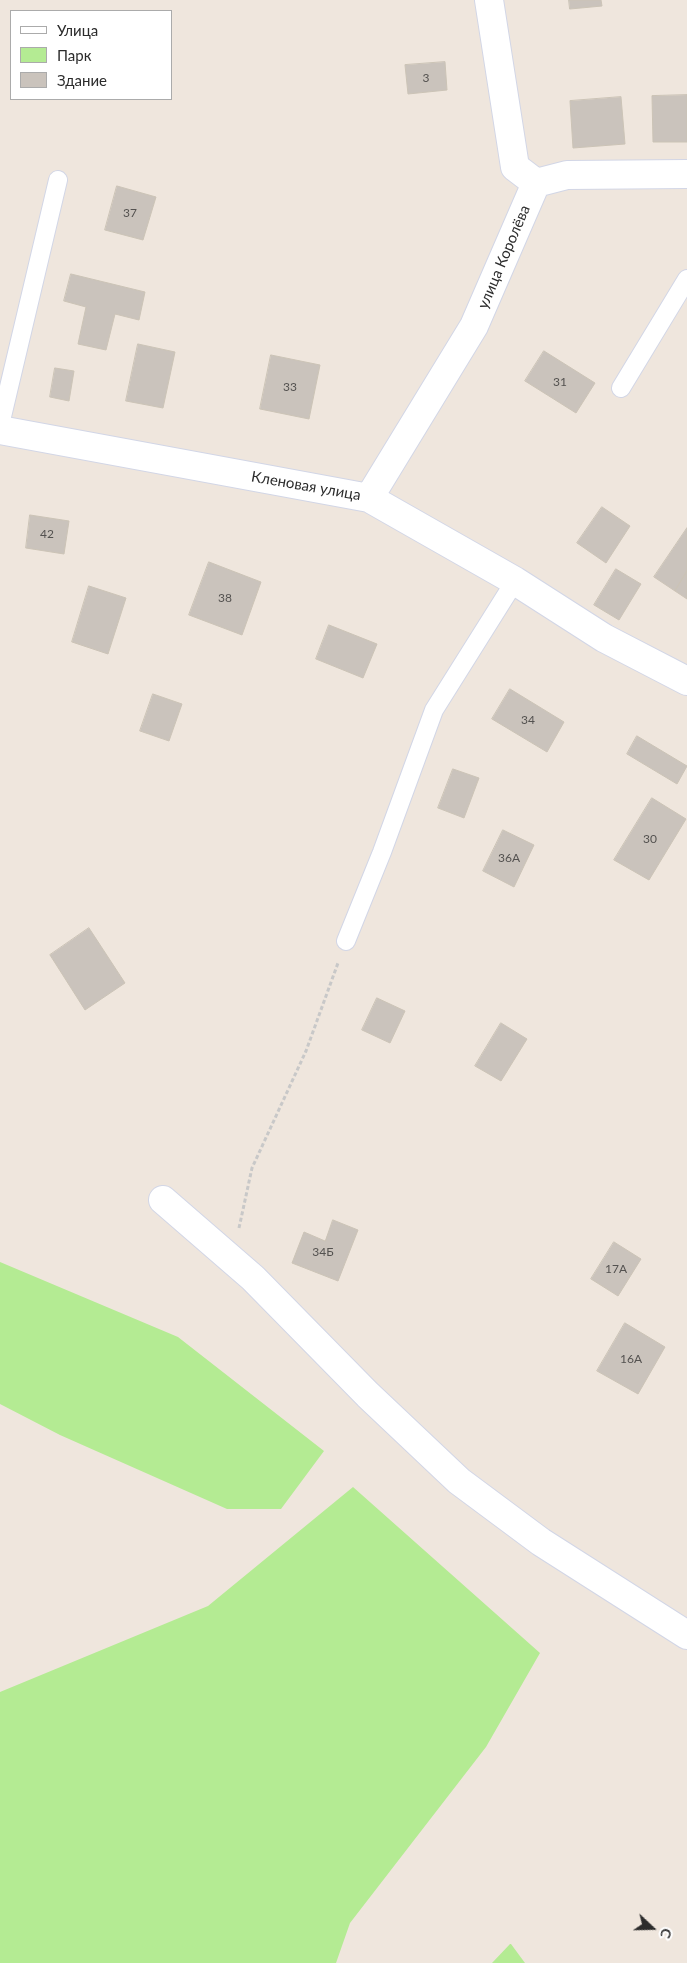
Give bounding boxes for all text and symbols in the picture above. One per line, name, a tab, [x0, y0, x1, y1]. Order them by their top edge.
legend	[10, 10, 172, 100]
text: Улица	[57, 21, 98, 39]
text: Парк	[57, 46, 91, 64]
text: Здание	[57, 71, 107, 89]
house number: 3	[423, 71, 429, 85]
street label: улица Королёва	[474, 202, 534, 312]
house number: 37	[123, 206, 137, 220]
house number: 31	[553, 375, 567, 389]
house number: 33	[283, 380, 297, 394]
street label: Кленовая улица	[250, 468, 362, 504]
house number: 42	[40, 527, 54, 541]
house number: 38	[218, 591, 232, 605]
house number: 34	[521, 713, 535, 727]
house number: 30	[643, 832, 657, 846]
house number: 36А	[498, 851, 520, 865]
house number: 34Б	[312, 1245, 334, 1259]
house number: 17А	[605, 1262, 627, 1276]
house number: 16А	[620, 1352, 642, 1366]
north arrow	[627, 1903, 677, 1953]
text: С	[657, 1926, 676, 1941]

